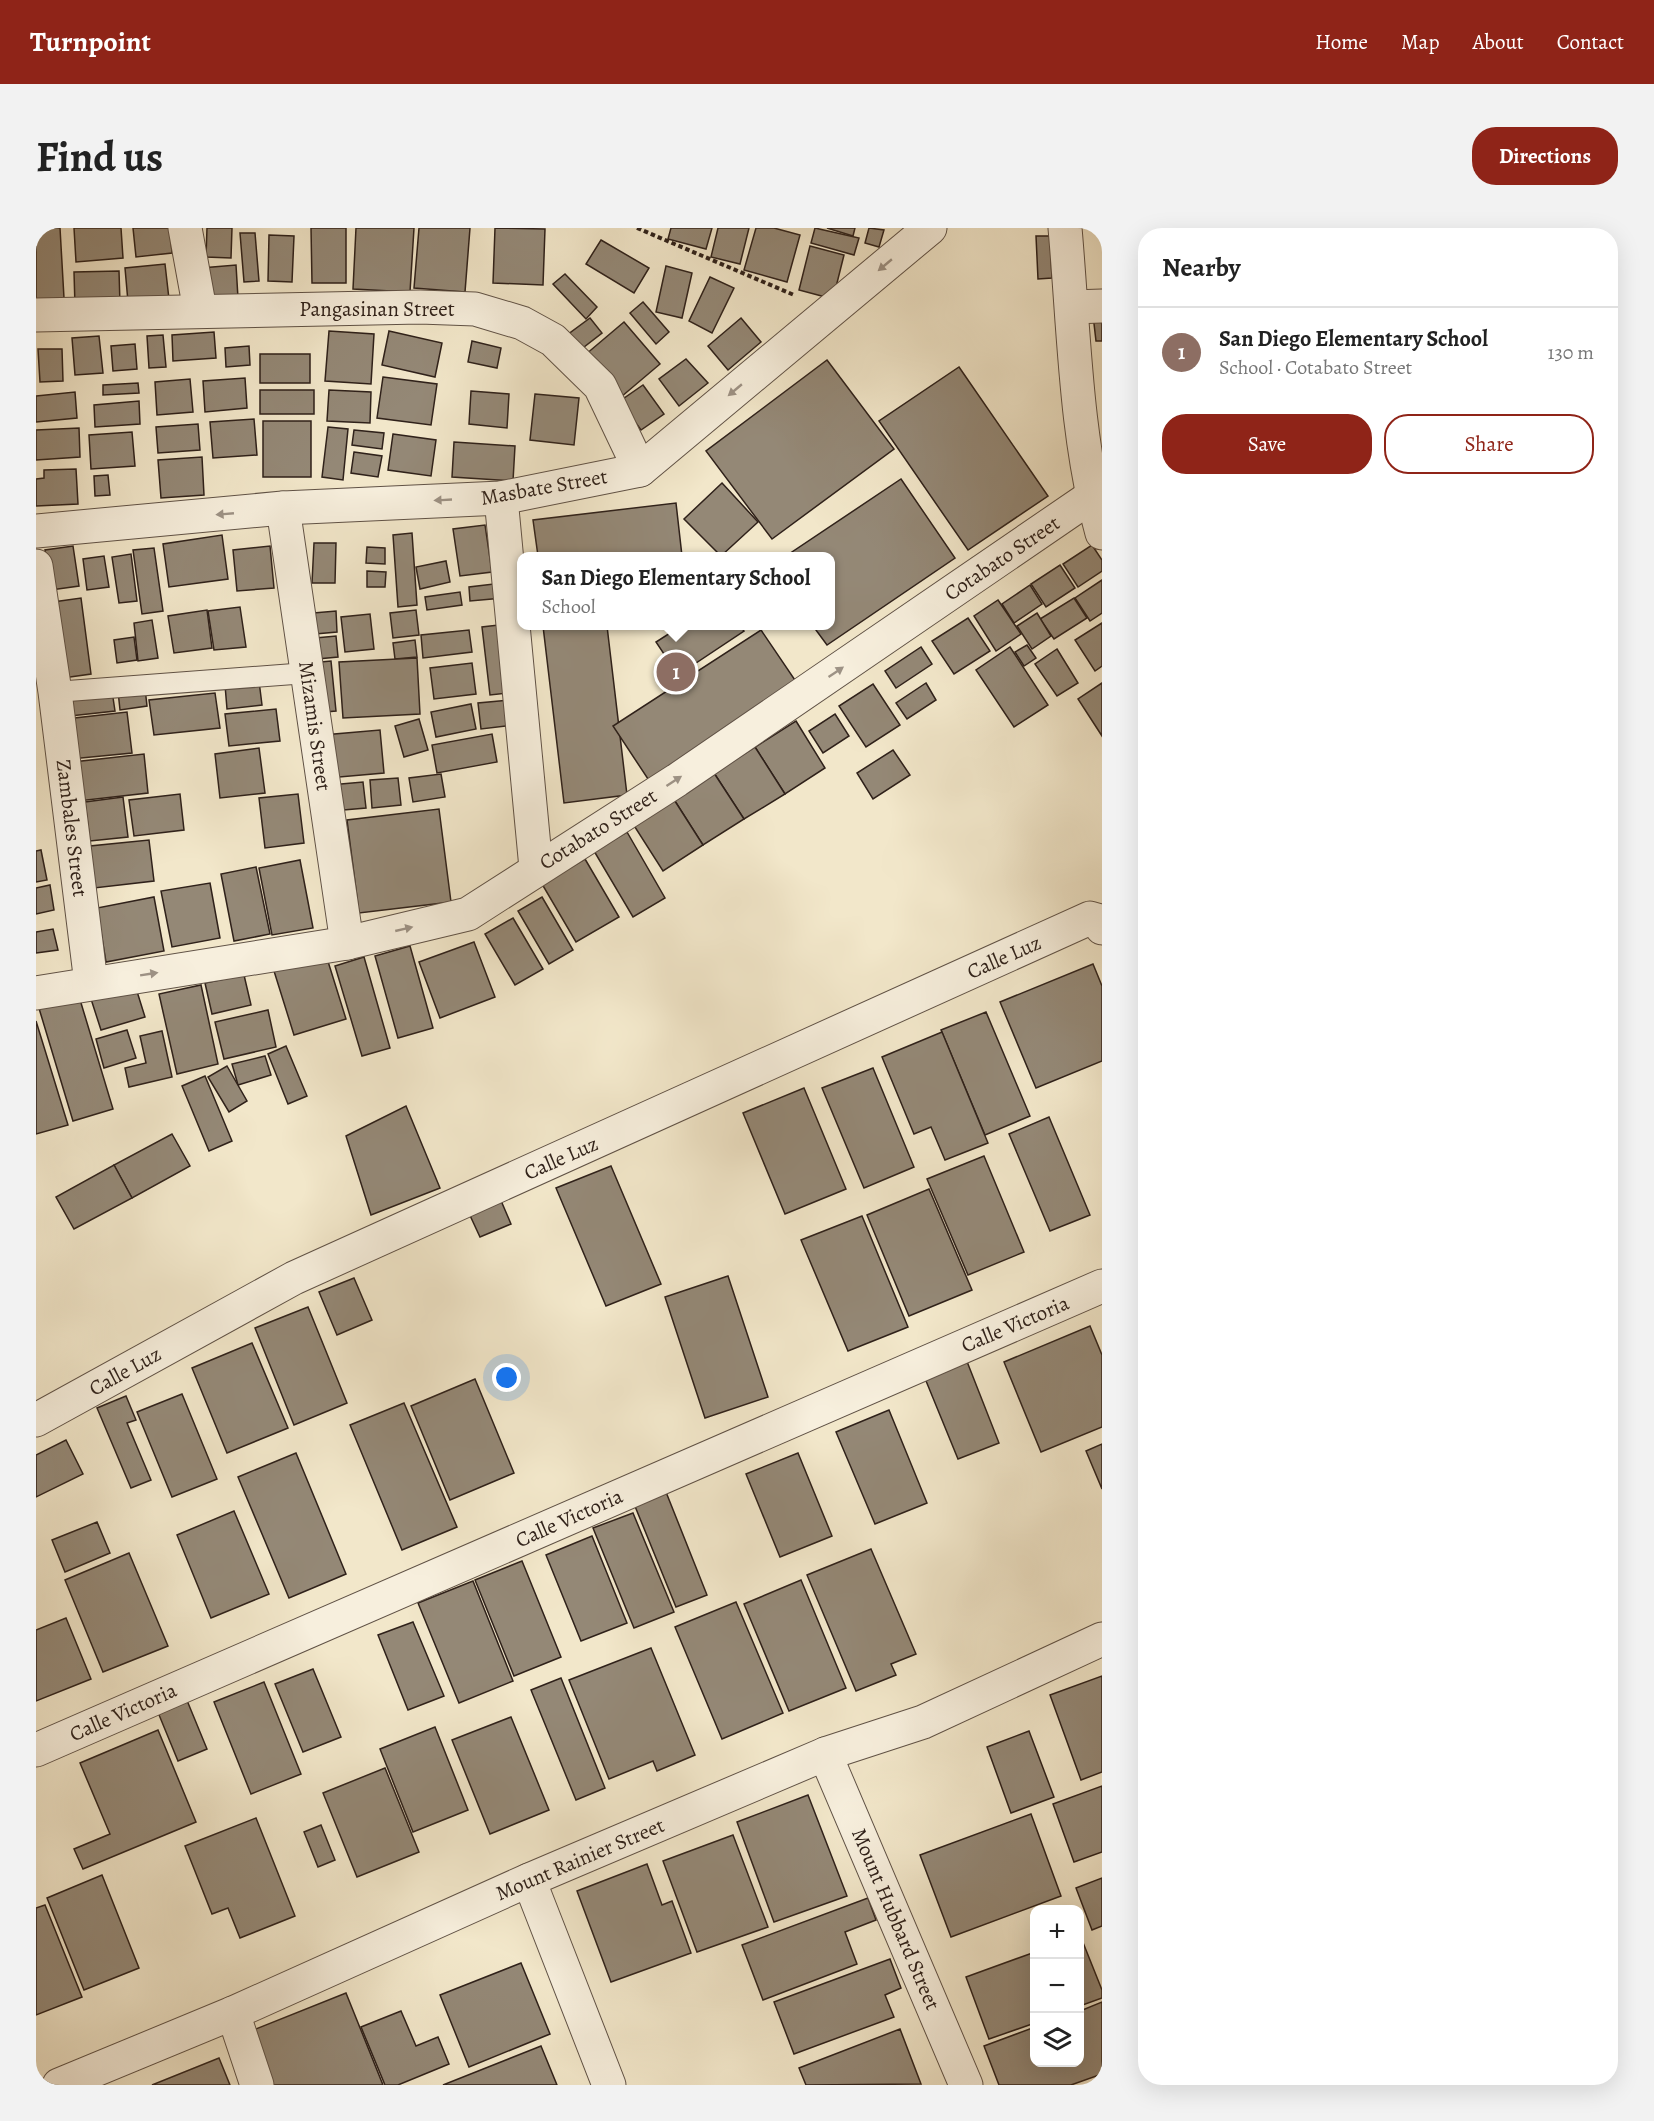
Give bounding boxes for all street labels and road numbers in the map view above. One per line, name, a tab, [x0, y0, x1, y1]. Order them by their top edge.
street label: Pangasinan Street	[299, 295, 455, 323]
street label: Masbate Street	[478, 462, 610, 512]
street label: Cotabato Street	[939, 509, 1065, 607]
street label: Mizamis Street	[292, 659, 338, 793]
street label: Zambales Street	[50, 758, 94, 898]
street label: Cotabato Street	[534, 782, 662, 876]
street label: Calle Luz	[962, 928, 1046, 986]
street label: Calle Luz	[519, 1129, 603, 1187]
street label: Calle Victoria	[957, 1289, 1073, 1359]
street label: Calle Luz	[84, 1340, 166, 1402]
street label: Calle Victoria	[511, 1482, 627, 1554]
street label: Calle Victoria	[65, 1676, 181, 1748]
street label: Mount Rainier Street	[491, 1811, 669, 1907]
street label: Mount Hubbard Street	[845, 1824, 947, 2014]

